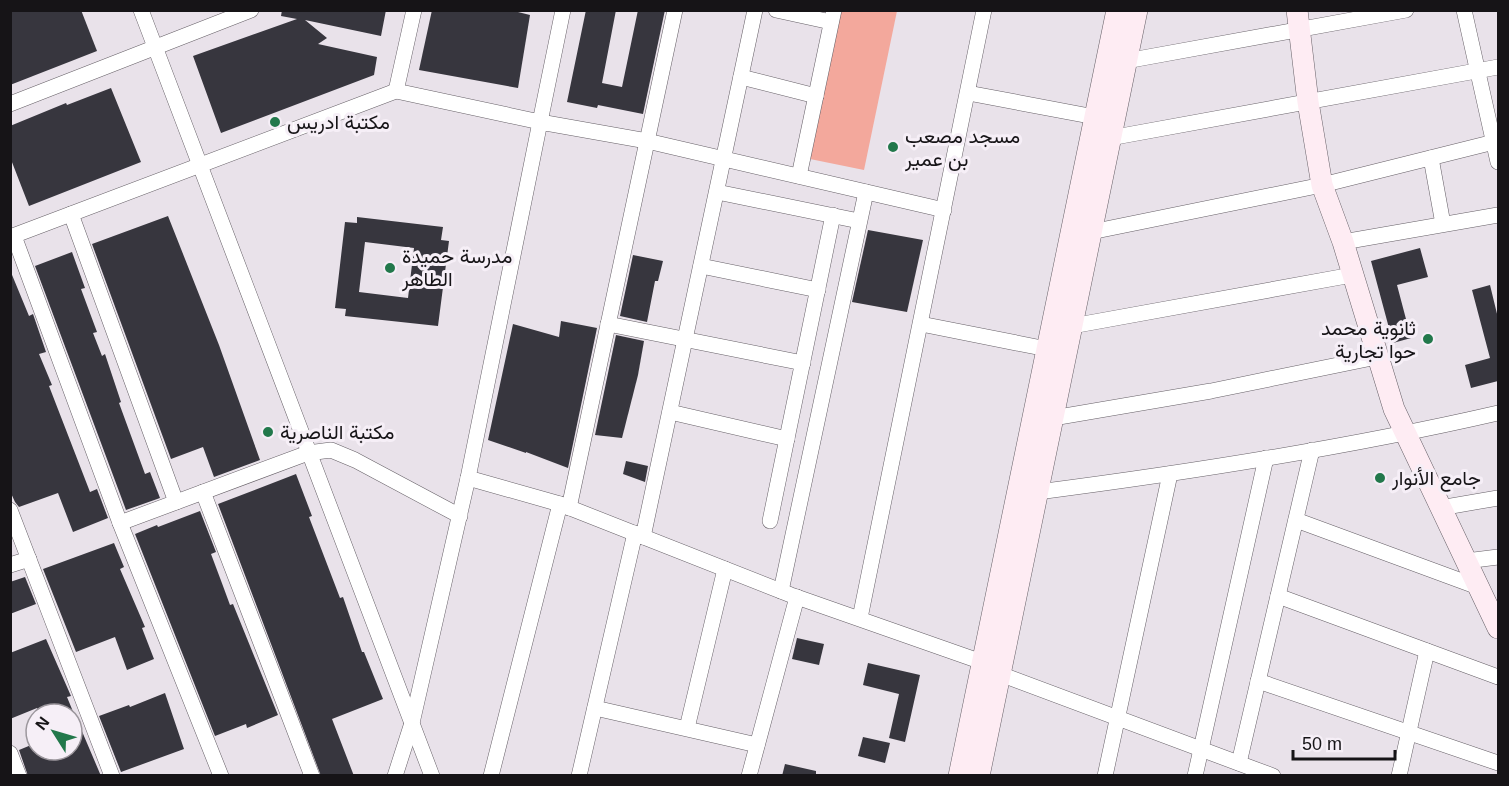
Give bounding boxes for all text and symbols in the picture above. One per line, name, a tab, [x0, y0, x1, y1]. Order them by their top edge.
place label: مكتبة ادريس	[287, 111, 390, 135]
marker: مكتبة ادريس	[268, 115, 282, 129]
place label: مسجد مصعب بن عمير	[904, 125, 1020, 172]
marker: مسجد مصعب بن عمير	[886, 140, 900, 154]
place label: مدرسة حميدة الطاهر	[401, 245, 512, 292]
marker: مدرسة حميدة الطاهر	[383, 261, 397, 275]
place label: ثانوية محمد حوا تجارية	[1321, 317, 1416, 364]
marker: ثانوية محمد حوا تجارية	[1421, 332, 1435, 346]
place label: مكتبة الناصرية	[280, 421, 394, 445]
marker: مكتبة الناصرية	[261, 425, 275, 439]
place label: جامع الأنوار	[1391, 467, 1481, 492]
marker: جامع الأنوار	[1373, 471, 1387, 485]
north arrow	[24, 702, 84, 762]
text: N	[32, 714, 53, 733]
scale bar	[1293, 723, 1395, 761]
text: 50 m	[1302, 734, 1342, 754]

